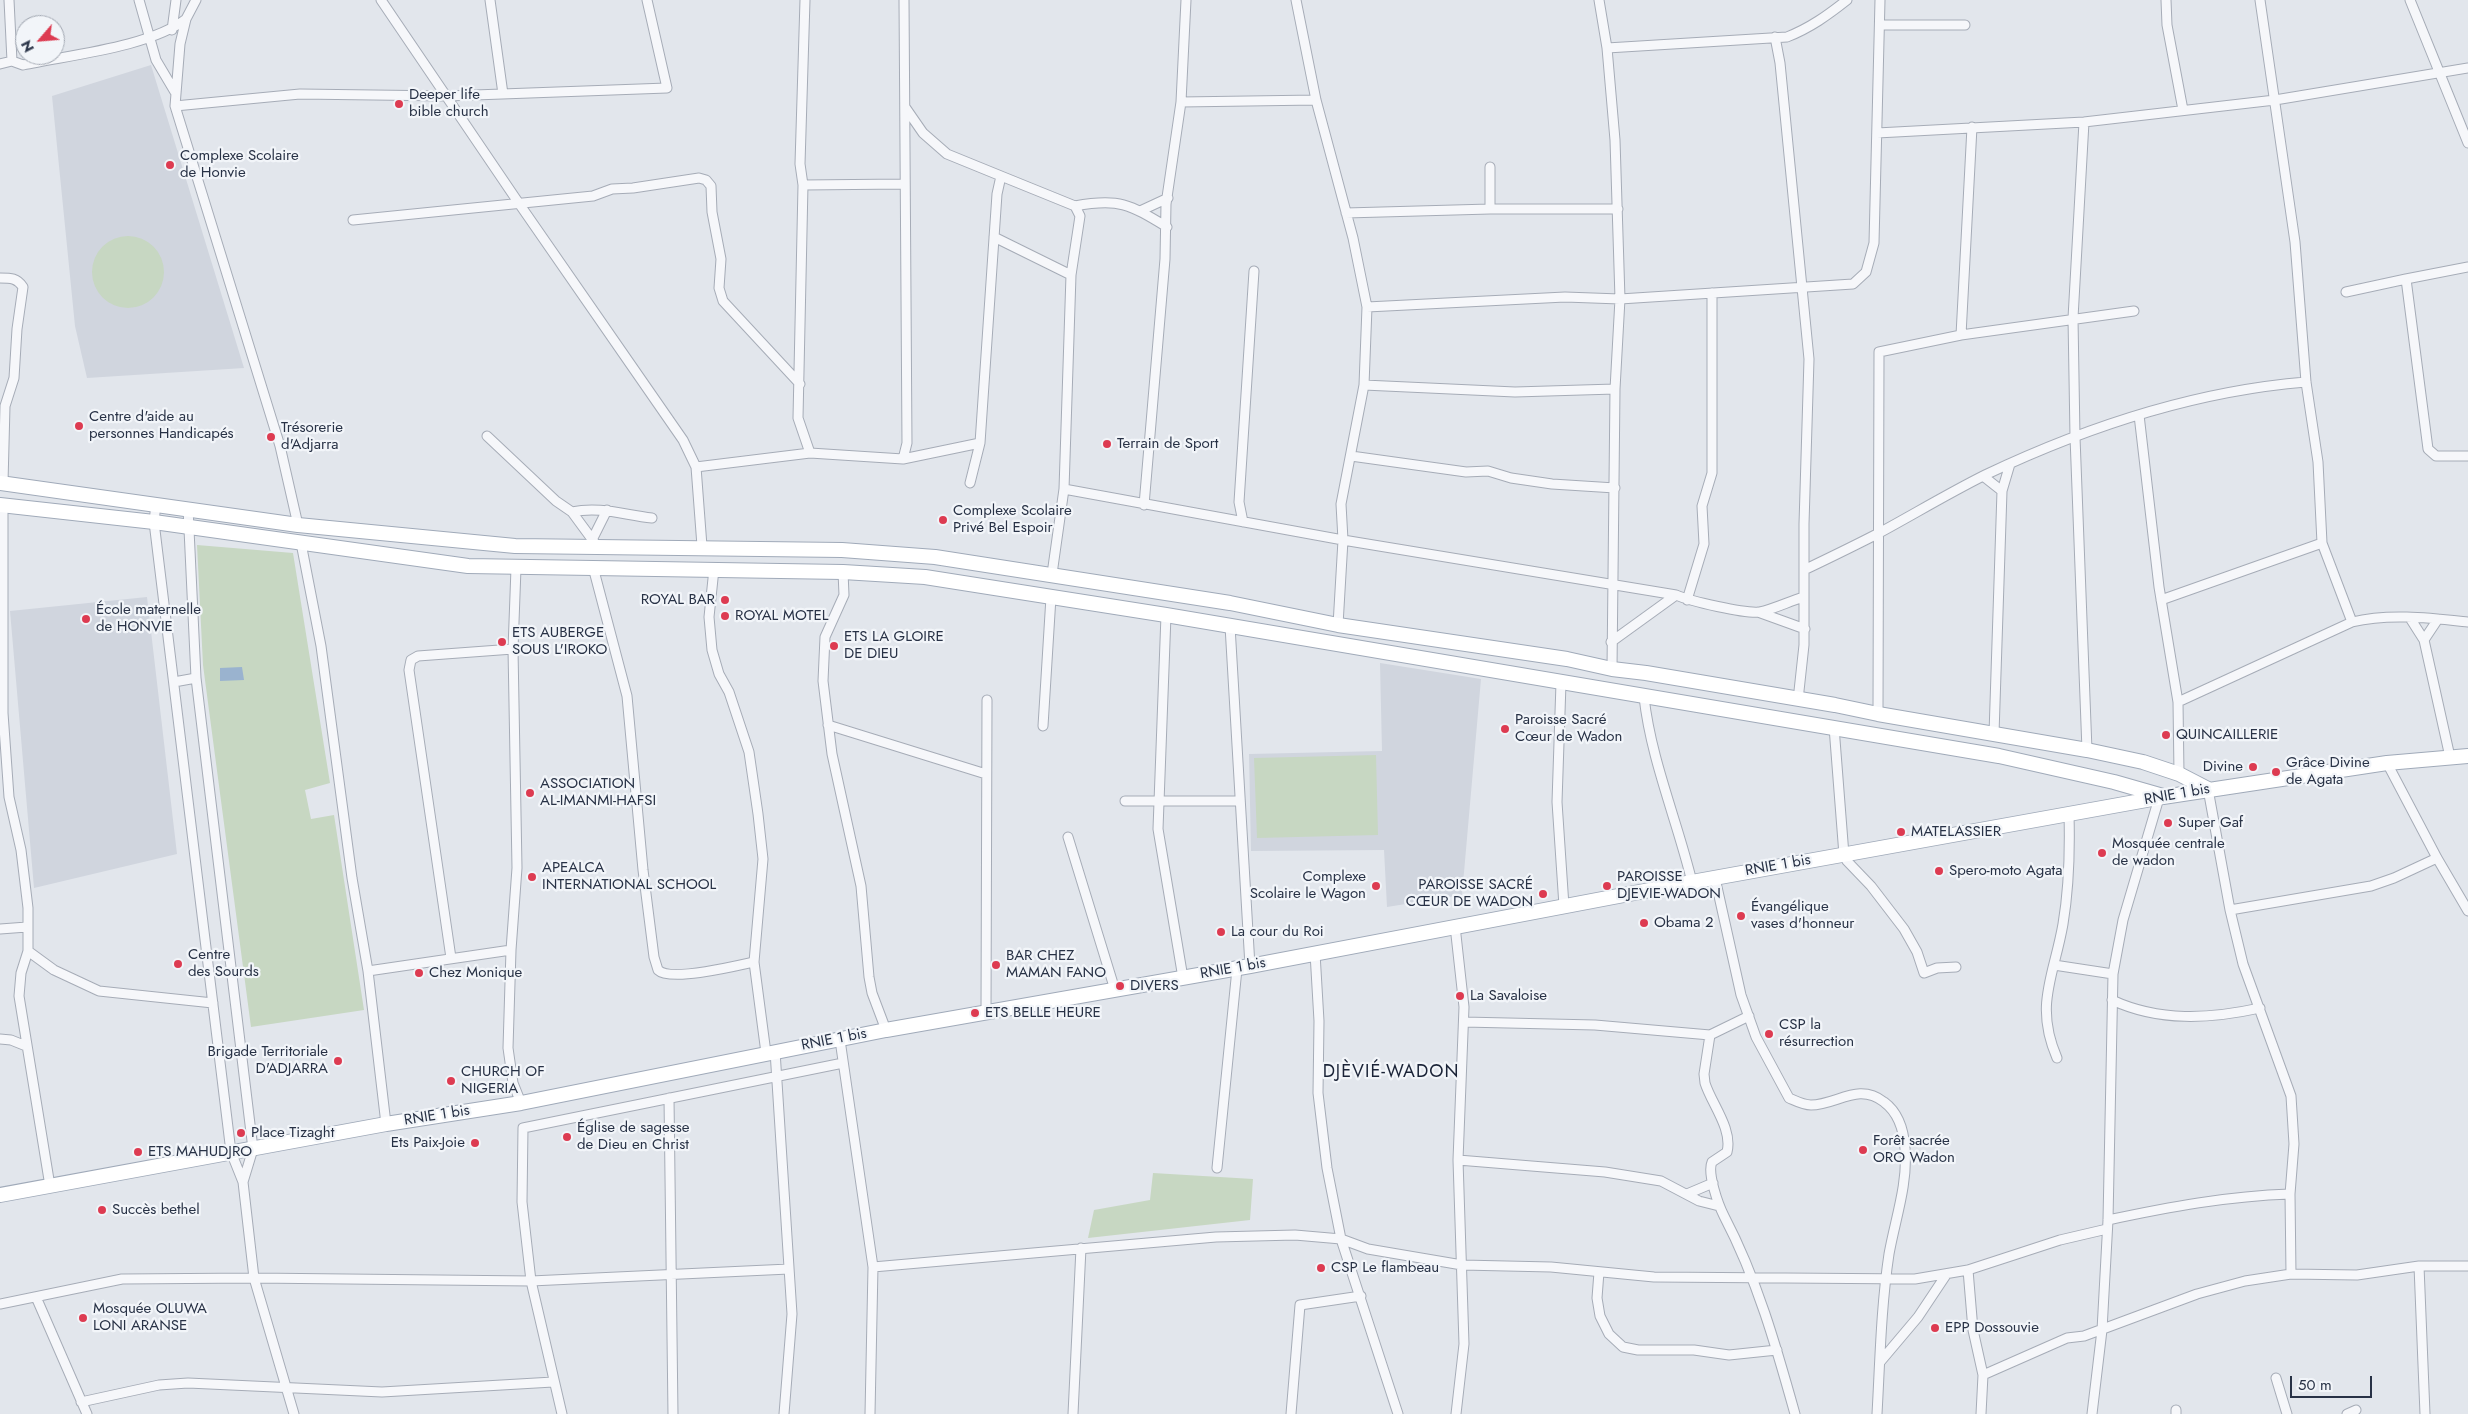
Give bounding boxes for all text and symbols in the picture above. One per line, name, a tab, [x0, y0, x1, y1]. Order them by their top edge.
north arrow	[15, 15, 65, 65]
text: N	[16, 37, 39, 56]
place label: Deeper life bible church	[409, 86, 489, 121]
marker: Deeper life bible church	[393, 98, 405, 110]
place label: Complexe Scolaire de Honvie	[180, 147, 299, 182]
marker: Complexe Scolaire de Honvie	[164, 159, 176, 171]
place label: Centre d'aide au personnes Handicapés	[89, 408, 234, 443]
place label: Trésorerie d'Adjarra	[281, 419, 343, 454]
marker: Centre d'aide au personnes Handicapés	[73, 420, 85, 432]
marker: Trésorerie d'Adjarra	[265, 431, 277, 443]
place label: Terrain de Sport	[1117, 435, 1218, 453]
marker: Terrain de Sport	[1101, 438, 1113, 450]
place label: Complexe Scolaire Privé Bel Espoir	[953, 502, 1072, 537]
marker: Complexe Scolaire Privé Bel Espoir	[937, 514, 949, 526]
place label: ROYAL BAR	[641, 591, 715, 609]
marker: ROYAL BAR	[719, 594, 731, 606]
place label: École maternelle de HONVIE	[96, 601, 201, 636]
place label: ROYAL MOTEL	[735, 607, 828, 625]
marker: ROYAL MOTEL	[719, 610, 731, 622]
marker: École maternelle de HONVIE	[80, 613, 92, 625]
place label: ETS AUBERGE SOUS L'IROKO	[512, 624, 607, 659]
place label: ETS LA GLOIRE DE DIEU	[844, 628, 944, 663]
marker: ETS AUBERGE SOUS L'IROKO	[496, 636, 508, 648]
marker: ETS LA GLOIRE DE DIEU	[828, 640, 840, 652]
place label: Paroisse Sacré Cœur de Wadon	[1515, 711, 1622, 746]
marker: Paroisse Sacré Cœur de Wadon	[1499, 723, 1511, 735]
place label: QUINCAILLERIE	[2176, 726, 2278, 744]
marker: QUINCAILLERIE	[2160, 729, 2172, 741]
place label: Grâce Divine de Agata	[2286, 754, 2370, 789]
place label: Divine	[2203, 758, 2243, 776]
marker: Divine	[2247, 761, 2259, 773]
marker: Grâce Divine de Agata	[2270, 766, 2282, 778]
place label: ASSOCIATION AL-IMANMI-HAFSI	[540, 775, 656, 810]
street label: RNIE 1 bis	[2143, 780, 2211, 810]
marker: ASSOCIATION AL-IMANMI-HAFSI	[524, 787, 536, 799]
place label: Super Gaf	[2178, 814, 2243, 832]
marker: Super Gaf	[2162, 817, 2174, 829]
place label: MATELASSIER	[1911, 823, 2001, 841]
marker: MATELASSIER	[1895, 826, 1907, 838]
place label: Mosquée centrale de wadon	[2112, 835, 2225, 870]
marker: Mosquée centrale de wadon	[2096, 847, 2108, 859]
street label: RNIE 1 bis	[1744, 851, 1812, 881]
place label: APEALCA INTERNATIONAL SCHOOL	[542, 859, 716, 894]
place label: Spero-moto Agata	[1949, 862, 2062, 880]
marker: Spero-moto Agata	[1933, 865, 1945, 877]
place label: Complexe Scolaire le Wagon	[1250, 868, 1366, 903]
place label: PAROISSE DJEVIE-WADON	[1617, 868, 1721, 903]
marker: APEALCA INTERNATIONAL SCHOOL	[526, 871, 538, 883]
place label: PAROISSE SACRÉ CŒUR DE WADON	[1406, 876, 1533, 911]
marker: Complexe Scolaire le Wagon	[1370, 880, 1382, 892]
marker: PAROISSE DJEVIE-WADON	[1601, 880, 1613, 892]
marker: PAROISSE SACRÉ CŒUR DE WADON	[1537, 888, 1549, 900]
place label: Évangélique vases d'honneur	[1751, 898, 1855, 933]
marker: Évangélique vases d'honneur	[1735, 910, 1747, 922]
place label: Obama 2	[1654, 914, 1714, 932]
marker: Obama 2	[1638, 917, 1650, 929]
place label: La cour du Roi	[1231, 923, 1324, 941]
marker: La cour du Roi	[1215, 926, 1227, 938]
place label: Centre des Sourds	[188, 946, 259, 981]
place label: BAR CHEZ MAMAN FANO	[1006, 947, 1106, 982]
street label: RNIE 1 bis	[1199, 954, 1267, 984]
marker: Centre des Sourds	[172, 958, 184, 970]
marker: BAR CHEZ MAMAN FANO	[990, 959, 1002, 971]
place label: Chez Monique	[429, 964, 522, 982]
marker: Chez Monique	[413, 967, 425, 979]
place label: DIVERS	[1130, 977, 1179, 995]
marker: DIVERS	[1114, 980, 1126, 992]
place label: La Savaloise	[1470, 987, 1547, 1005]
marker: La Savaloise	[1454, 990, 1466, 1002]
place label: ETS BELLE HEURE	[985, 1004, 1101, 1022]
marker: ETS BELLE HEURE	[969, 1007, 981, 1019]
place label: CSP la résurrection	[1779, 1016, 1854, 1051]
street label: RNIE 1 bis	[800, 1025, 868, 1055]
marker: CSP la résurrection	[1763, 1028, 1775, 1040]
place label: Brigade Territoriale D'ADJARRA	[207, 1043, 328, 1078]
marker: Brigade Territoriale D'ADJARRA	[332, 1055, 344, 1067]
district label: DJÈVIÉ-WADON	[1321, 1062, 1461, 1084]
place label: CHURCH OF NIGERIA	[461, 1063, 545, 1098]
marker: CHURCH OF NIGERIA	[445, 1075, 457, 1087]
street label: RNIE 1 bis	[403, 1102, 471, 1130]
place label: Église de sagesse de Dieu en Christ	[577, 1119, 690, 1154]
place label: Place Tizaght	[251, 1124, 334, 1142]
marker: Place Tizaght	[235, 1127, 247, 1139]
marker: Église de sagesse de Dieu en Christ	[561, 1131, 573, 1143]
place label: Forêt sacrée ORO Wadon	[1873, 1132, 1955, 1167]
place label: Ets Paix-Joie	[391, 1134, 465, 1152]
marker: Ets Paix-Joie	[469, 1137, 481, 1149]
place label: ETS MAHUDJRO	[148, 1143, 252, 1161]
marker: Forêt sacrée ORO Wadon	[1857, 1144, 1869, 1156]
marker: ETS MAHUDJRO	[132, 1146, 144, 1158]
place label: Succès bethel	[112, 1201, 200, 1219]
marker: Succès bethel	[96, 1204, 108, 1216]
place label: CSP Le flambeau	[1331, 1259, 1439, 1277]
marker: CSP Le flambeau	[1315, 1262, 1327, 1274]
place label: Mosquée OLUWA LONI ARANSE	[93, 1300, 207, 1335]
marker: Mosquée OLUWA LONI ARANSE	[77, 1312, 89, 1324]
place label: EPP Dossouvie	[1945, 1319, 2039, 1337]
marker: EPP Dossouvie	[1929, 1322, 1941, 1334]
scale bar	[2293, 1366, 2376, 1398]
text: 50 m	[2298, 1374, 2332, 1396]

